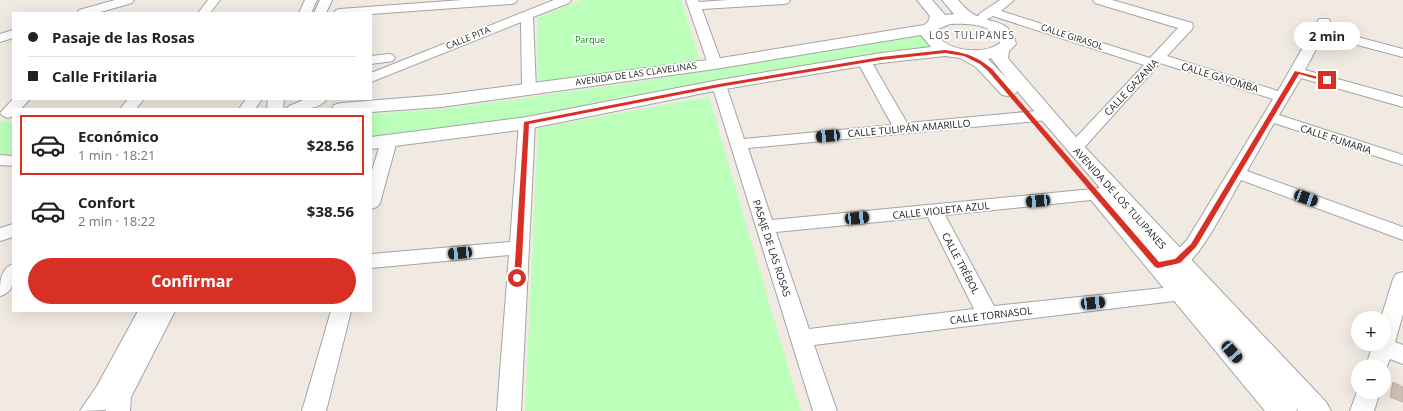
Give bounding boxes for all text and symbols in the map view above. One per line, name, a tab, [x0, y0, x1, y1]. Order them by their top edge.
street label: CALLE GIRASOL	[1039, 20, 1105, 53]
callout: 2 min	[1294, 22, 1360, 50]
street label: CALLE PITA	[444, 23, 492, 52]
text: Pasaje de las Rosas	[52, 27, 195, 47]
text: 2 min	[1309, 27, 1345, 45]
district label: LOS TULIPANES	[929, 28, 1015, 42]
park label: Parque	[575, 33, 605, 46]
street label: CALLE GAZANIA	[1101, 55, 1162, 119]
street label: AVENIDA DE LAS CLAVELINAS	[574, 59, 698, 88]
street label: CALLE GAYOMBA	[1180, 59, 1261, 96]
text: Calle Fritilaria	[52, 66, 157, 86]
route end	[1318, 71, 1336, 89]
street label: CALLE TULIPÁN AMARILLO	[847, 116, 971, 140]
street label: CALLE FUMARIA	[1299, 121, 1374, 157]
text: Económico	[78, 126, 159, 146]
icon: car	[30, 127, 66, 163]
car	[816, 129, 840, 143]
text: $28.56	[307, 135, 354, 155]
street label: AVENIDA DE LOS TULIPANES	[1070, 144, 1170, 252]
text: 1 min · 18:21	[78, 146, 155, 164]
car	[1293, 188, 1319, 208]
text: Confort	[78, 192, 135, 212]
icon: car	[30, 193, 66, 229]
car	[1026, 194, 1050, 208]
street label: PASAJE DE LAS ROSAS	[750, 198, 794, 298]
street label: CALLE VIOLETA AZUL	[892, 198, 990, 222]
text: $38.56	[307, 201, 354, 221]
car	[844, 211, 870, 225]
text: 2 min · 18:22	[78, 212, 155, 230]
street label: CALLE TRÉBOL	[939, 230, 983, 296]
car	[448, 246, 472, 260]
button: Confirmar	[28, 258, 356, 304]
route start	[508, 269, 526, 287]
car	[1080, 296, 1106, 310]
street label: CALLE TORNASOL	[949, 303, 1033, 327]
map controls	[1351, 311, 1391, 399]
button: +	[1351, 311, 1391, 351]
car	[1220, 339, 1244, 365]
button: −	[1351, 359, 1391, 399]

